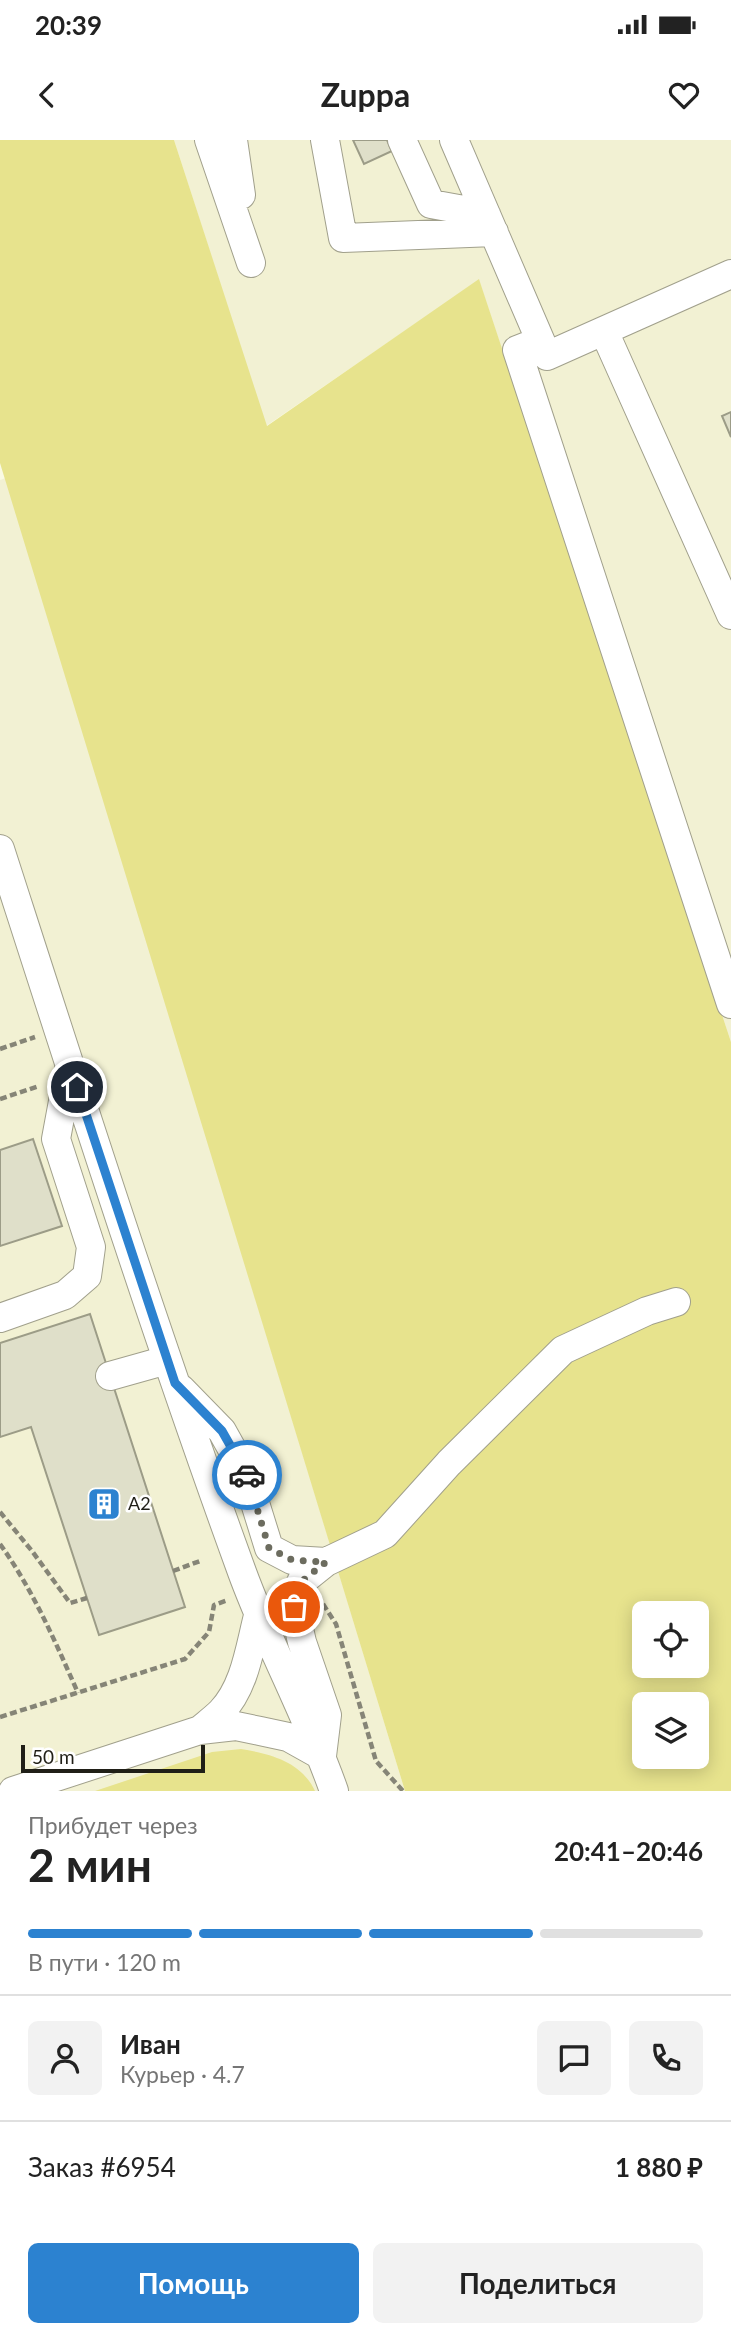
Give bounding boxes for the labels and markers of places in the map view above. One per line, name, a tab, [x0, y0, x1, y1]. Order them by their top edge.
pin	[47, 1057, 107, 1117]
building icon: А2	[85, 1485, 123, 1523]
place label: А2	[128, 1492, 151, 1514]
pin	[264, 1577, 324, 1637]

